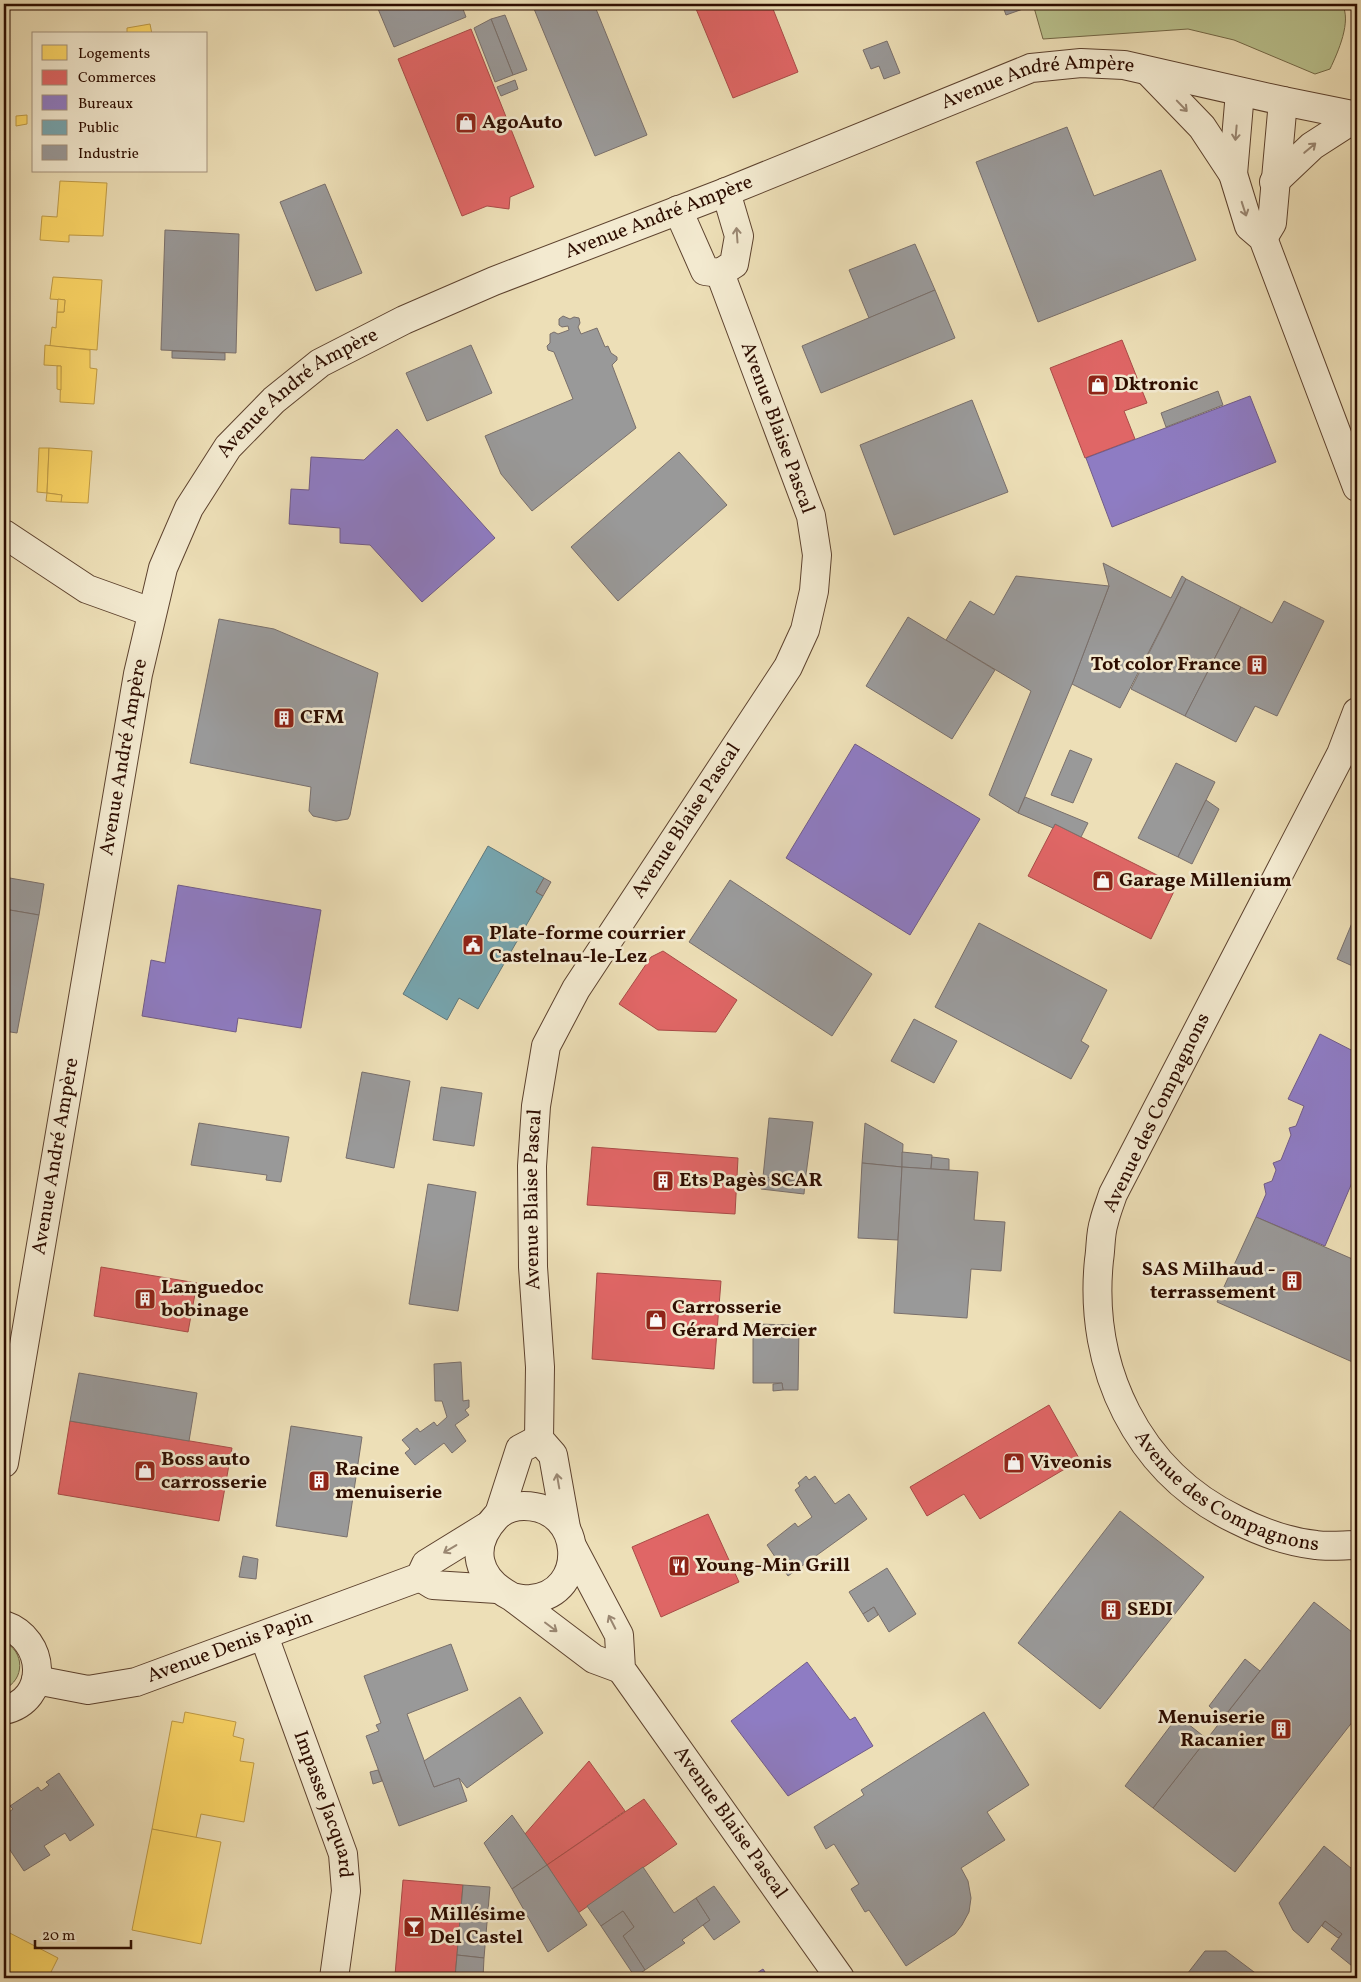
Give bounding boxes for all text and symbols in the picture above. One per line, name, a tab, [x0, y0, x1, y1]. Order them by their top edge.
legend	[32, 32, 208, 172]
text: Logements	[78, 44, 150, 65]
street label: Avenue André Ampère	[937, 49, 1137, 117]
text: Commerces	[78, 68, 156, 89]
text: Bureaux	[78, 94, 133, 115]
one-way arrow	[1176, 100, 1188, 112]
place label: AgoAuto	[482, 109, 563, 137]
shop icon: AgoAuto	[454, 111, 478, 135]
text: Public	[78, 118, 119, 139]
one-way arrow	[1232, 124, 1241, 140]
one-way arrow	[1303, 143, 1316, 154]
text: Industrie	[78, 144, 139, 165]
street label: Avenue André Ampère	[561, 169, 757, 266]
one-way arrow	[1240, 200, 1249, 216]
one-way arrow	[732, 228, 742, 244]
street label: Avenue André Ampère	[210, 321, 383, 464]
street label: Avenue Blaise Pascal	[733, 338, 821, 518]
place label: Dktronic	[1114, 371, 1198, 399]
shop icon: Dktronic	[1086, 373, 1110, 397]
place label: Tot color France	[1091, 651, 1241, 679]
building icon: Tot color France	[1245, 653, 1269, 677]
street label: Avenue André Ampère	[93, 656, 155, 858]
place label: CFM	[300, 704, 344, 732]
building icon: CFM	[272, 706, 296, 730]
street label: Avenue Blaise Pascal	[625, 738, 748, 904]
place label: Garage Millenium	[1119, 867, 1292, 895]
shop icon: Garage Millenium	[1091, 869, 1115, 893]
place label: Plate-forme courrier Castelnau-le-Lez	[489, 920, 686, 971]
public building icon: Plate-forme courrier Castelnau-le-Lez	[461, 933, 485, 957]
street label: Avenue des Compagnons	[1096, 1009, 1218, 1217]
street label: Avenue André Ampère	[26, 1056, 87, 1257]
street label: Avenue Blaise Pascal	[518, 1108, 550, 1291]
place label: Ets Pagès SCAR	[679, 1167, 823, 1195]
building icon: Ets Pagès SCAR	[651, 1169, 675, 1193]
place label: SAS Milhaud - terrassement	[1142, 1256, 1276, 1307]
building icon: SAS Milhaud - terrassement	[1280, 1269, 1304, 1293]
place label: Languedoc bobinage	[161, 1274, 263, 1325]
building icon: Languedoc bobinage	[133, 1287, 157, 1311]
place label: Carrosserie Gérard Mercier	[672, 1294, 818, 1345]
shop icon: Carrosserie Gérard Mercier	[644, 1308, 668, 1332]
street label: Avenue des Compagnons	[1127, 1426, 1320, 1559]
place label: Boss auto carrosserie	[161, 1446, 267, 1497]
place label: Viveonis	[1030, 1449, 1112, 1477]
shop icon: Viveonis	[1002, 1451, 1026, 1475]
place label: Racine menuiserie	[335, 1456, 442, 1507]
shop icon: Boss auto carrosserie	[133, 1459, 157, 1483]
building icon: Racine menuiserie	[307, 1469, 331, 1493]
one-way arrow	[552, 1473, 562, 1489]
one-way arrow	[444, 1545, 458, 1555]
place label: Young-Min Grill	[695, 1552, 850, 1580]
restaurant icon: Young-Min Grill	[667, 1554, 691, 1578]
place label: SEDI	[1127, 1596, 1173, 1624]
building icon: SEDI	[1099, 1598, 1123, 1622]
street label: Avenue Denis Papin	[143, 1604, 317, 1691]
one-way arrow	[607, 1614, 617, 1629]
one-way arrow	[544, 1621, 557, 1632]
place label: Menuiserie Racanier	[1158, 1704, 1265, 1755]
building icon: Menuiserie Racanier	[1269, 1717, 1293, 1741]
street label: Impasse Jacquard	[286, 1727, 359, 1879]
street label: Avenue Blaise Pascal	[666, 1741, 794, 1905]
place label: Millésime Del Castel	[430, 1901, 526, 1952]
bar icon: Millésime Del Castel	[402, 1915, 426, 1939]
scale bar	[35, 1917, 131, 1949]
text: 20 m	[42, 1926, 75, 1947]

